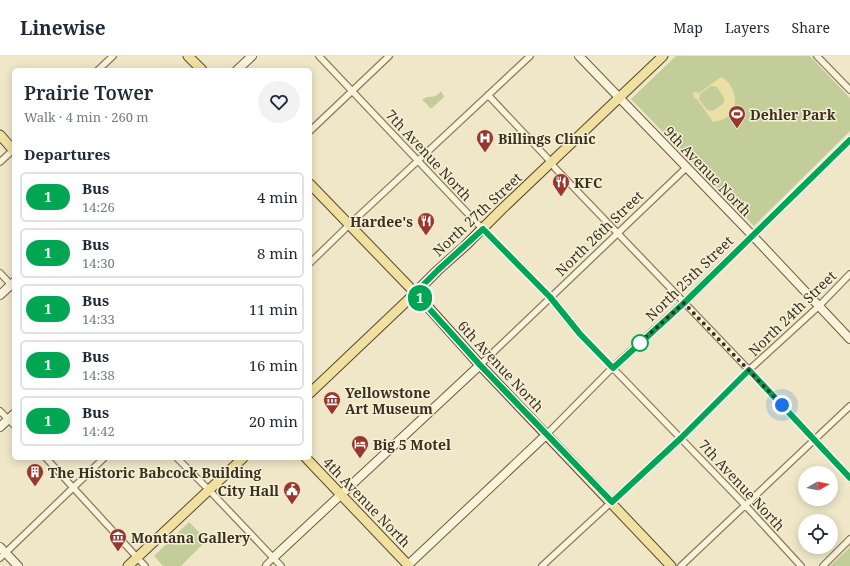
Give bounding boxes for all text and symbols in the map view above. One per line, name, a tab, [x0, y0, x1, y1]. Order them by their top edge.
text: Linewise	[20, 15, 106, 41]
text: Map	[673, 18, 703, 37]
text: Layers	[725, 18, 770, 37]
text: Share	[792, 18, 830, 37]
text: Prairie Tower	[24, 80, 153, 106]
button: heart	[258, 81, 300, 123]
sports icon: Dehler Park	[727, 104, 747, 129]
street label: 7th Avenue North	[382, 105, 476, 205]
place label: Dehler Park	[750, 105, 836, 124]
text: Walk · 4 min · 260 m	[24, 108, 149, 126]
street label: 9th Avenue North	[660, 122, 756, 220]
hospital icon: Billings Clinic	[475, 128, 495, 153]
place label: Billings Clinic	[498, 129, 596, 148]
text: Departures	[24, 144, 110, 164]
street label: North 27th Street	[428, 168, 526, 260]
restaurant icon: KFC	[551, 172, 571, 197]
place label: KFC	[574, 173, 602, 192]
text: Bus	[82, 178, 109, 198]
street label: North 26th Street	[551, 186, 647, 280]
text: 1	[44, 187, 52, 206]
text: 4 min	[257, 187, 298, 207]
text: 14:26	[82, 198, 115, 216]
restaurant icon: Hardee's	[416, 211, 436, 236]
place label: Hardee's	[350, 212, 413, 231]
street label: North 25th Street	[641, 231, 737, 325]
text: Bus	[82, 234, 109, 254]
text: 1	[44, 243, 52, 262]
text: 8 min	[257, 243, 298, 263]
text: 14:30	[82, 254, 115, 272]
street label: North 24th Street	[744, 266, 840, 360]
line badge: 1	[407, 285, 433, 311]
text: 1	[416, 288, 424, 307]
text: Bus	[82, 290, 109, 310]
text: 1	[44, 299, 52, 318]
text: 11 min	[249, 299, 298, 319]
text: 14:33	[82, 310, 115, 328]
street label: 6th Avenue North	[454, 316, 548, 416]
unlabelled marker	[631, 334, 649, 352]
text: Bus	[82, 346, 109, 366]
text: 1	[44, 355, 52, 374]
text: 16 min	[249, 355, 298, 375]
text: 14:38	[82, 366, 115, 384]
place label: Yellowstone Art Museum	[345, 383, 433, 418]
museum icon: Yellowstone Art Museum	[322, 390, 342, 415]
your location	[772, 395, 792, 415]
text: Bus	[82, 402, 109, 422]
text: 1	[44, 411, 52, 430]
text: 20 min	[249, 411, 298, 431]
text: 14:42	[82, 422, 115, 440]
hotel icon: Big 5 Motel	[350, 434, 370, 459]
place label: Big 5 Motel	[373, 435, 451, 454]
street label: 7th Avenue North	[695, 435, 789, 535]
street label: 4th Avenue North	[319, 453, 415, 551]
building icon: The Historic Babcock Building	[25, 462, 45, 487]
place label: The Historic Babcock Building	[48, 463, 262, 482]
north arrow	[798, 466, 838, 506]
map controls	[798, 466, 838, 554]
public building icon: City Hall	[282, 480, 302, 505]
place label: City Hall	[218, 481, 279, 500]
button: locate	[798, 514, 838, 554]
museum icon: Montana Gallery	[108, 527, 128, 552]
place label: Montana Gallery	[131, 528, 251, 547]

